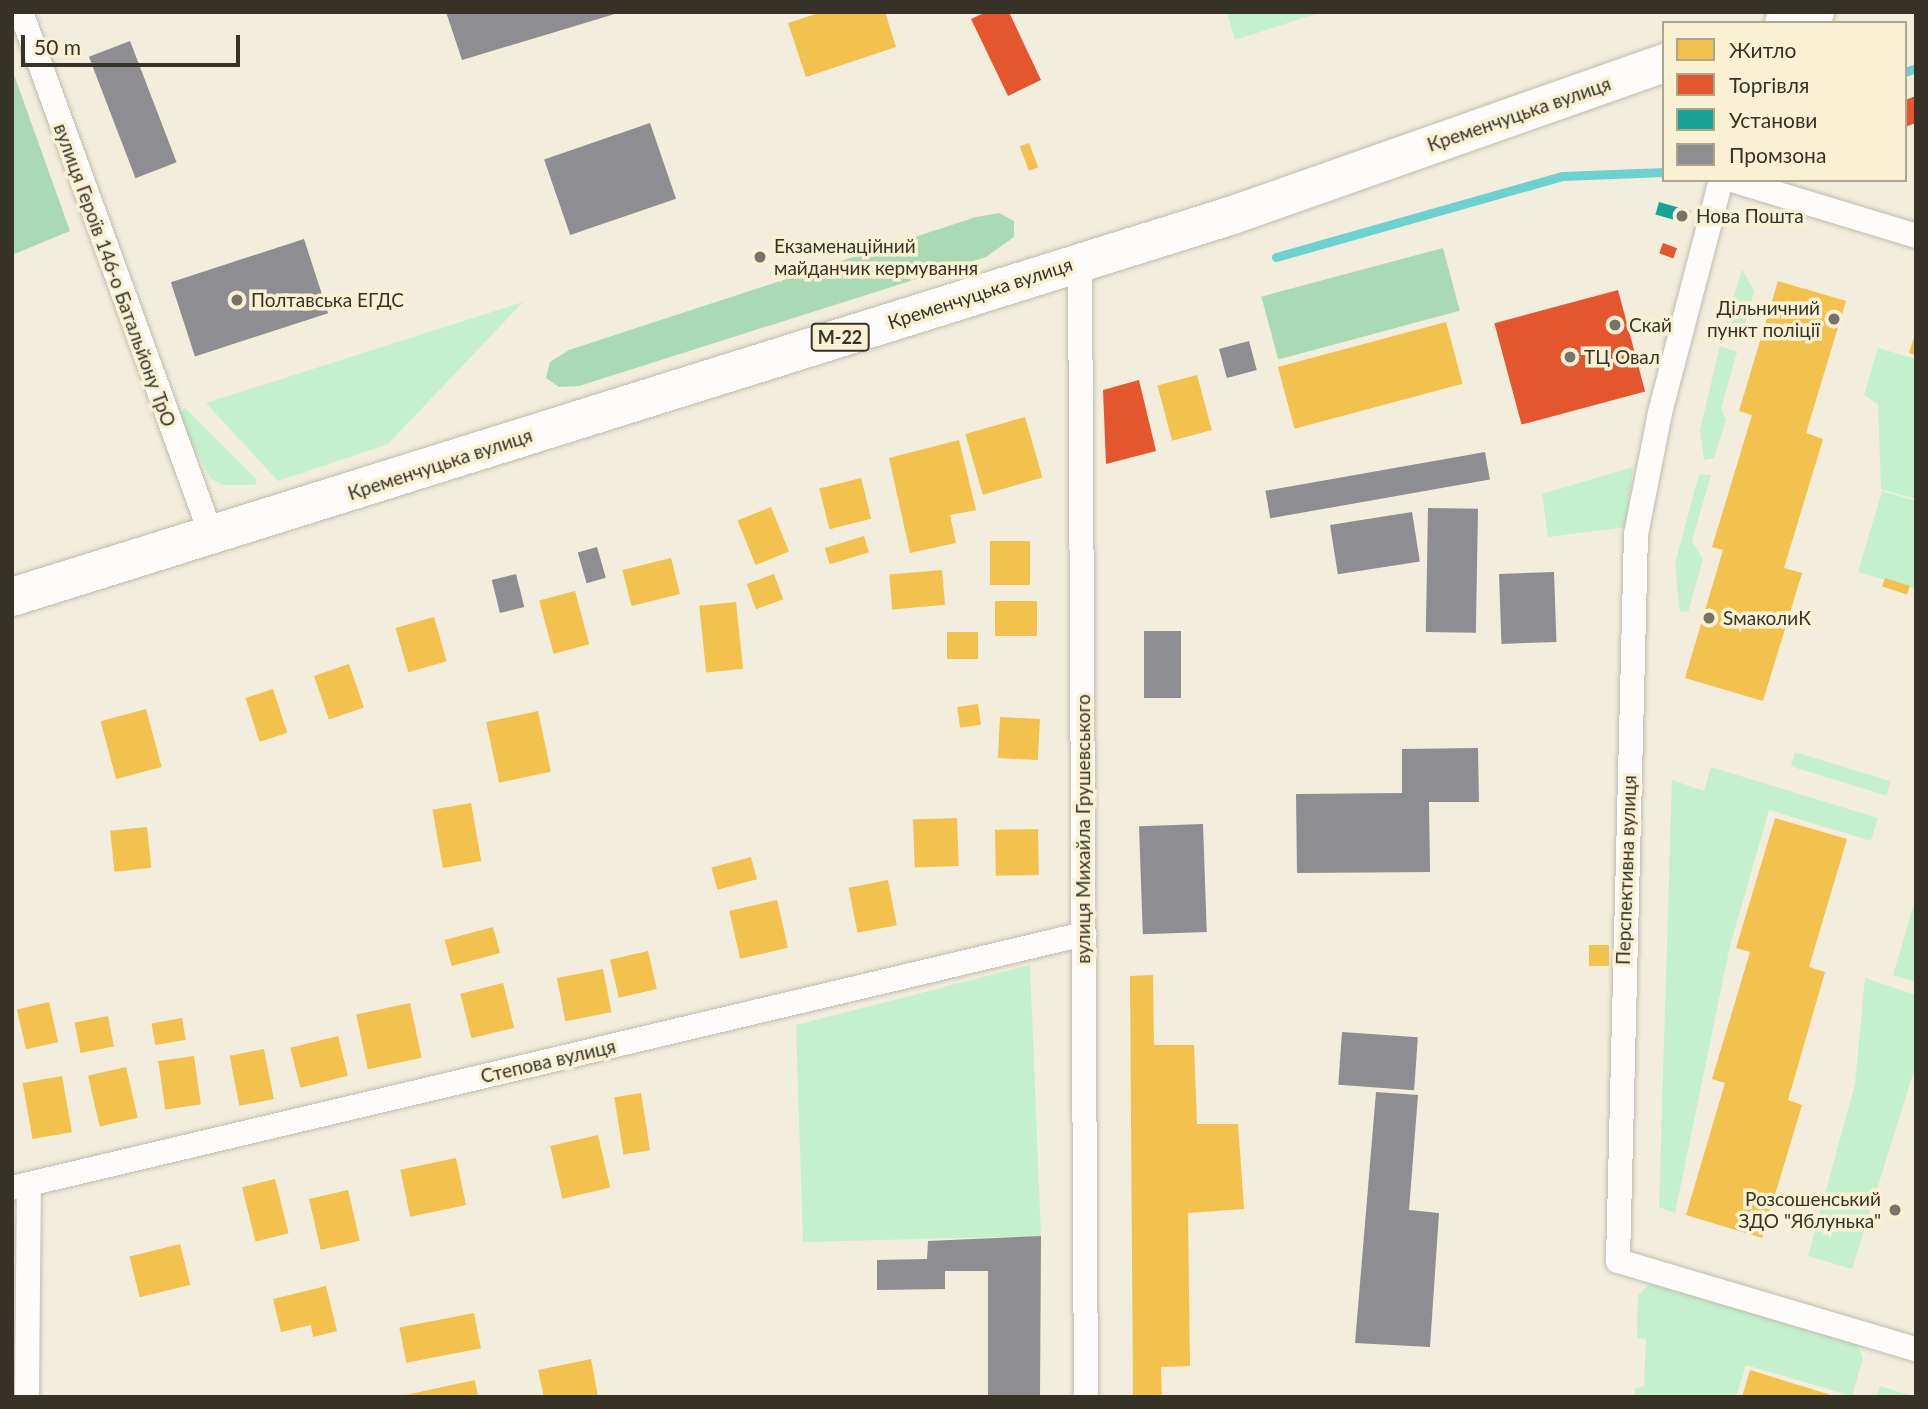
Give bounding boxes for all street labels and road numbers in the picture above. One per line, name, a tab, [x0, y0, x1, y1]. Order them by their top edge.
street label: Кременчуцька вулиця	[1424, 72, 1614, 156]
street label: вулиця Героїв 146-о Батальйону ТрО	[49, 120, 181, 430]
street label: Кременчуцька вулиця	[885, 252, 1075, 334]
road number: М-22	[810, 323, 870, 352]
street label: Кременчуцька вулиця	[345, 423, 535, 505]
street label: вулиця Михайла Грушевського	[1072, 694, 1094, 964]
street label: Перспективна вулиця	[1611, 775, 1641, 965]
street label: Степова вулиця	[478, 1034, 618, 1088]

